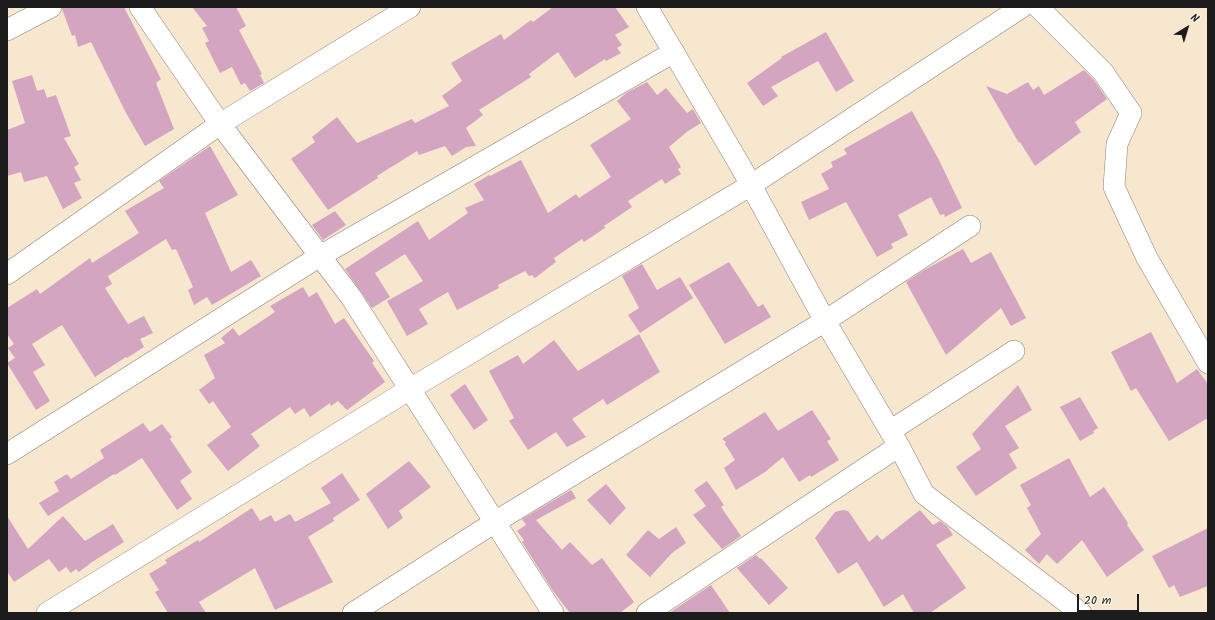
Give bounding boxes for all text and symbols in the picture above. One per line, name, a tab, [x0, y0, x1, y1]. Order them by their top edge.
north arrow	[1167, 8, 1207, 48]
text: N	[1186, 9, 1203, 28]
scale bar	[1079, 586, 1141, 612]
text: 20 m	[1084, 591, 1111, 610]

